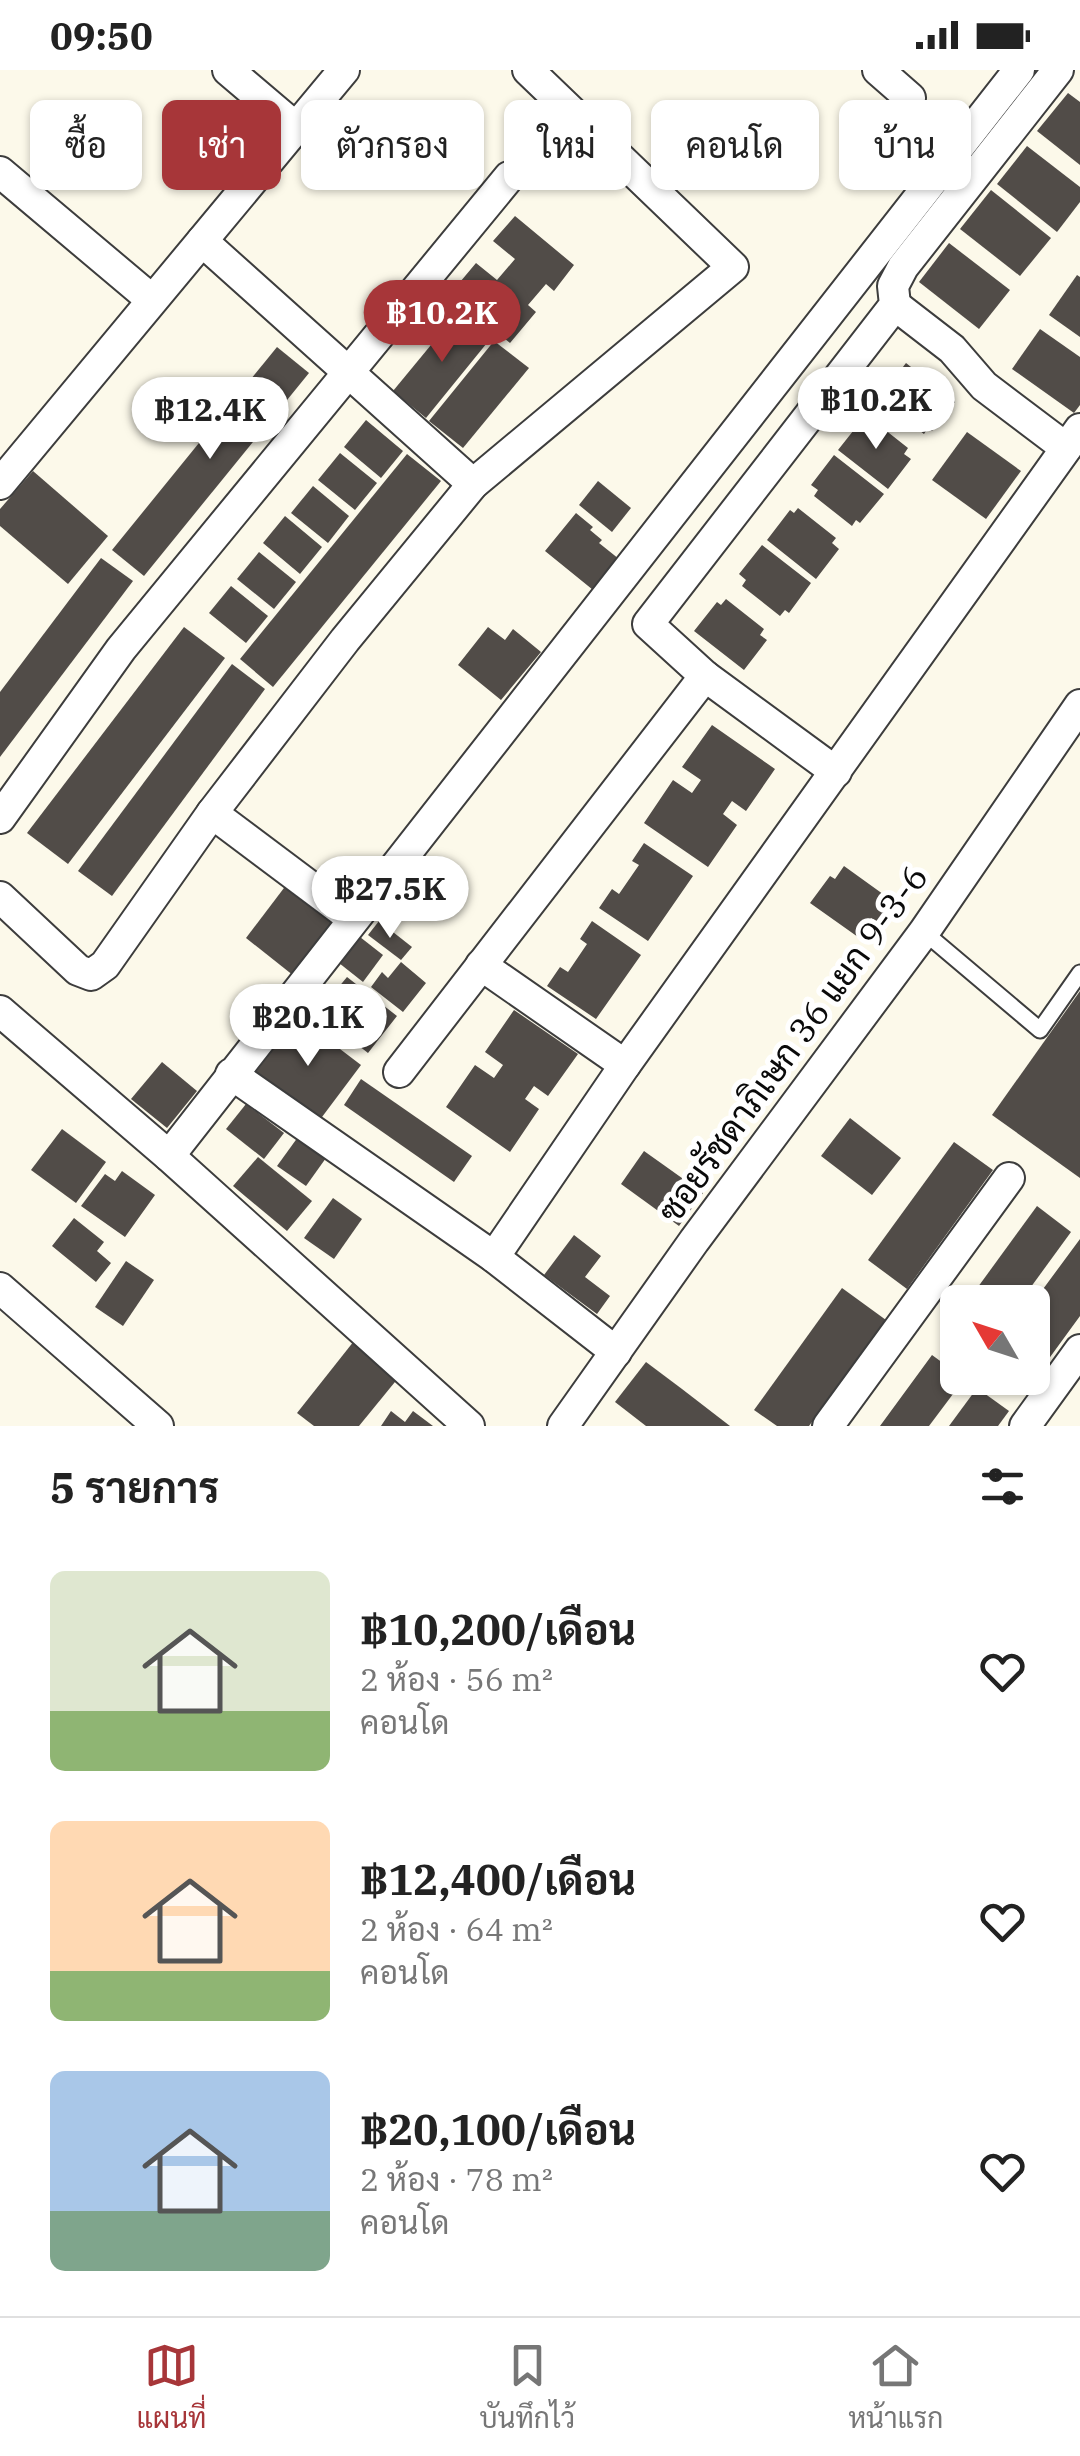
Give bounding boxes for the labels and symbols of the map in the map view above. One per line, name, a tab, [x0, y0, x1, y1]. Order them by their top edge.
pin: ฿10.2K	[361, 280, 523, 365]
pin: ฿10.2K	[795, 367, 957, 452]
pin: ฿12.4K	[129, 377, 291, 462]
street label: ซอยรัชดาภิเษก 36 แยก 9-3-6	[647, 855, 938, 1232]
pin: ฿27.5K	[309, 856, 471, 941]
pin: ฿20.1K	[227, 984, 389, 1069]
north arrow	[940, 1285, 1050, 1395]

